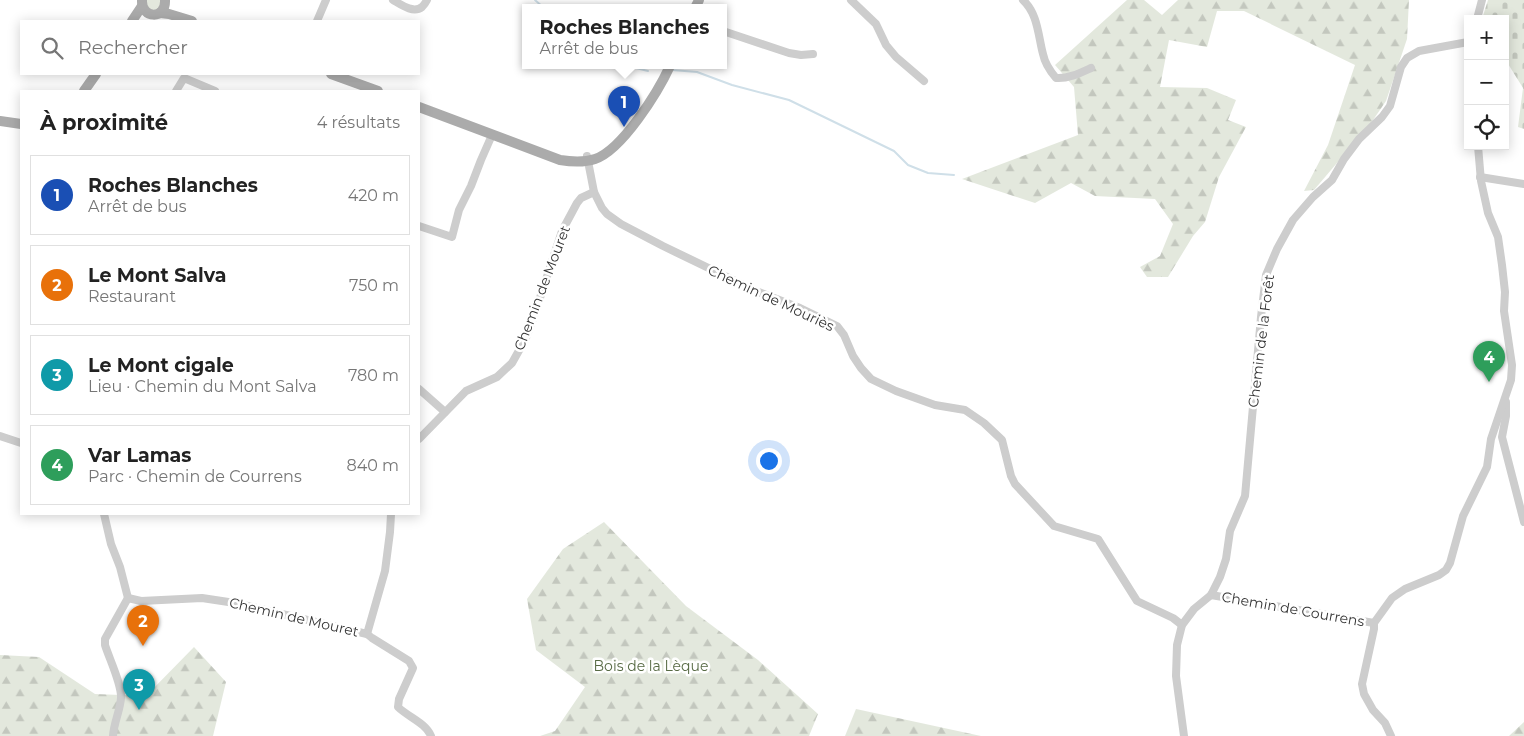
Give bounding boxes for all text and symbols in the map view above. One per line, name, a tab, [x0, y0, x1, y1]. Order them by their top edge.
popup	[522, 4, 727, 69]
map controls	[1464, 15, 1509, 150]
button: +	[1464, 15, 1509, 60]
text: Roches Blanches	[540, 16, 709, 39]
search box	[20, 20, 420, 75]
icon: search	[38, 34, 66, 62]
text: Rechercher	[78, 36, 188, 59]
text: Arrêt de bus	[540, 39, 638, 58]
button: −	[1464, 60, 1509, 105]
pin: 1	[608, 86, 640, 127]
button: locate	[1464, 105, 1509, 150]
text: À proximité	[40, 110, 168, 135]
text: 4 résultats	[317, 113, 400, 132]
text: Roches Blanches	[88, 174, 258, 197]
text: 1	[54, 186, 60, 205]
text: 420 m	[348, 186, 399, 205]
text: Arrêt de bus	[88, 197, 186, 216]
street label: Chemin de Mouret	[510, 223, 574, 353]
street label: Chemin de Mouriès	[705, 261, 837, 335]
text: Le Mont Salva	[88, 264, 226, 287]
street label: Chemin de la Forêt	[1244, 273, 1278, 409]
text: 2	[52, 276, 62, 295]
text: 750 m	[349, 276, 399, 295]
text: Restaurant	[88, 287, 176, 306]
pin: 4	[1473, 341, 1505, 382]
text: Le Mont cigale	[88, 354, 234, 377]
text: 3	[52, 366, 62, 385]
text: 780 m	[348, 366, 399, 385]
text: Lieu · Chemin du Mont Salva	[88, 377, 317, 396]
text: Var Lamas	[88, 444, 191, 467]
your location	[756, 448, 782, 474]
text: 4	[51, 456, 63, 475]
text: 840 m	[346, 456, 399, 475]
text: Parc · Chemin de Courrens	[88, 467, 302, 486]
street label: Chemin de Courrens	[1220, 588, 1366, 630]
street label: Chemin de Mouret	[227, 593, 361, 641]
pin: 2	[127, 605, 159, 646]
park label: Bois de la Lèque	[594, 657, 708, 675]
pin: 3	[123, 669, 155, 710]

